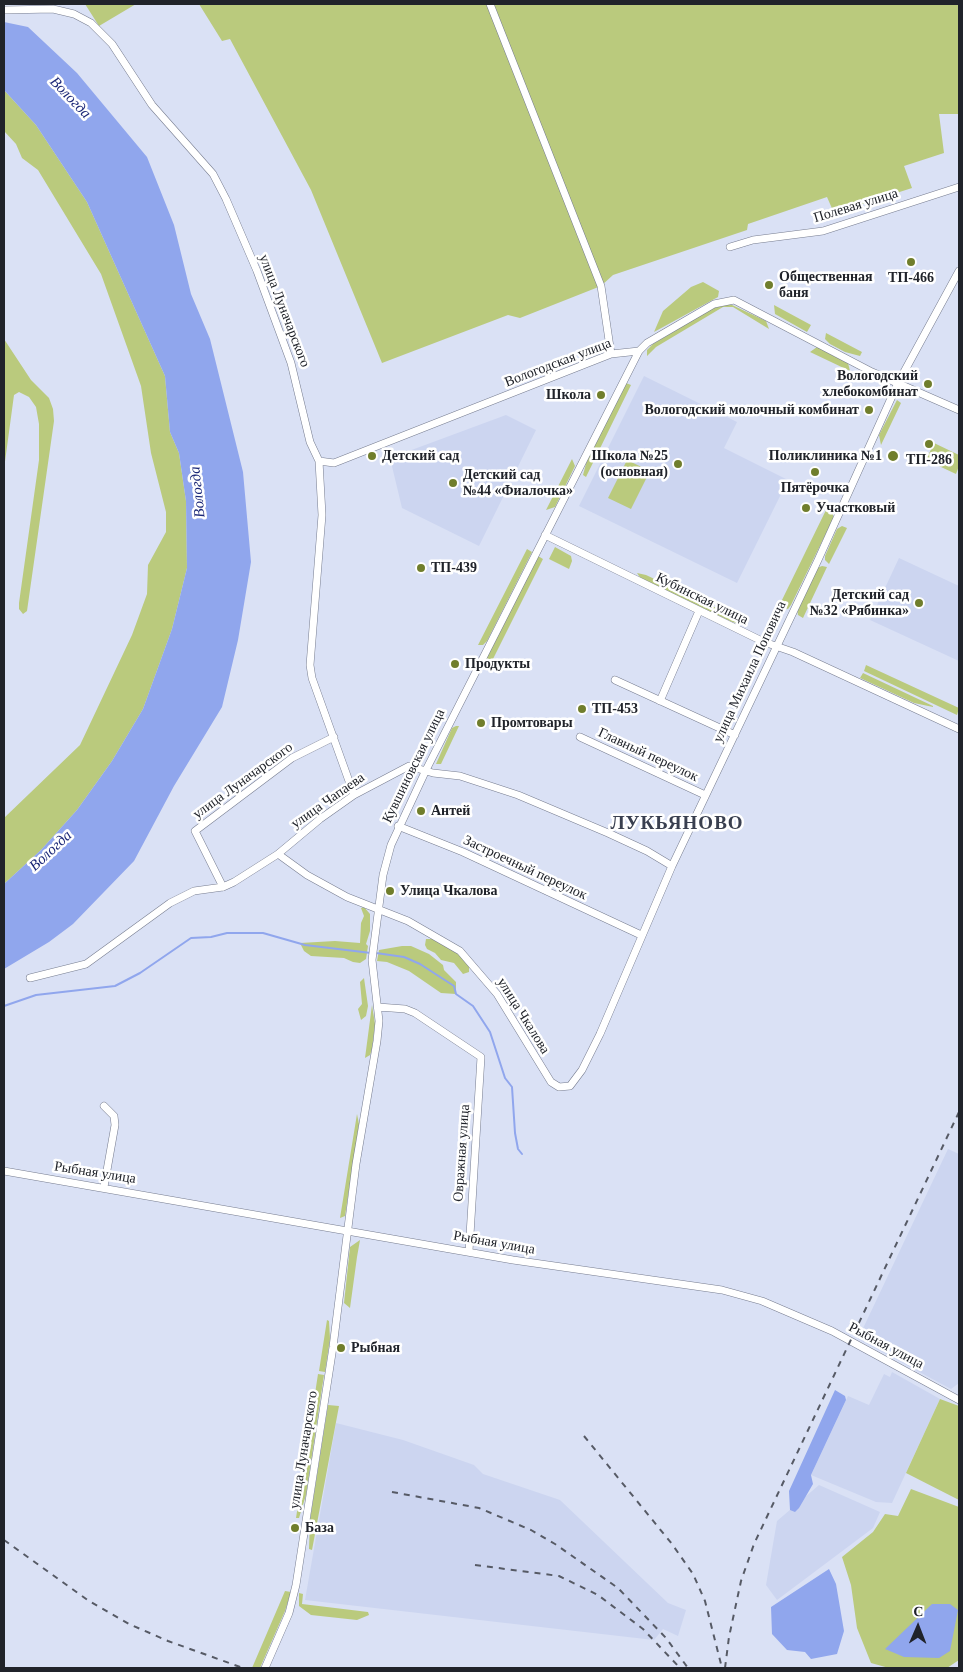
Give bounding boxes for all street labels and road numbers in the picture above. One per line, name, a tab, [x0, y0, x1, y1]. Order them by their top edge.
street label: Полевая улица	[812, 185, 900, 227]
street label: улица Луначарского	[255, 252, 313, 370]
street label: Вологодская улица	[502, 335, 614, 391]
street label: Кубинская улица	[653, 569, 751, 629]
street label: улица Михаила Поповича	[710, 599, 790, 745]
street label: Кувшиновская улица	[379, 706, 449, 826]
street label: Главный переулок	[595, 724, 701, 786]
street label: улица Луначарского	[190, 739, 296, 823]
street label: улица Чапаева	[288, 770, 368, 832]
street label: Застроечный переулок	[461, 832, 589, 904]
street label: улица Чкалова	[493, 975, 553, 1057]
street label: Овражная улица	[450, 1104, 474, 1202]
street label: Рыбная улица	[53, 1158, 137, 1188]
street label: Рыбная улица	[452, 1228, 536, 1258]
street label: Рыбная улица	[846, 1319, 926, 1373]
street label: улица Луначарского	[286, 1390, 322, 1510]

